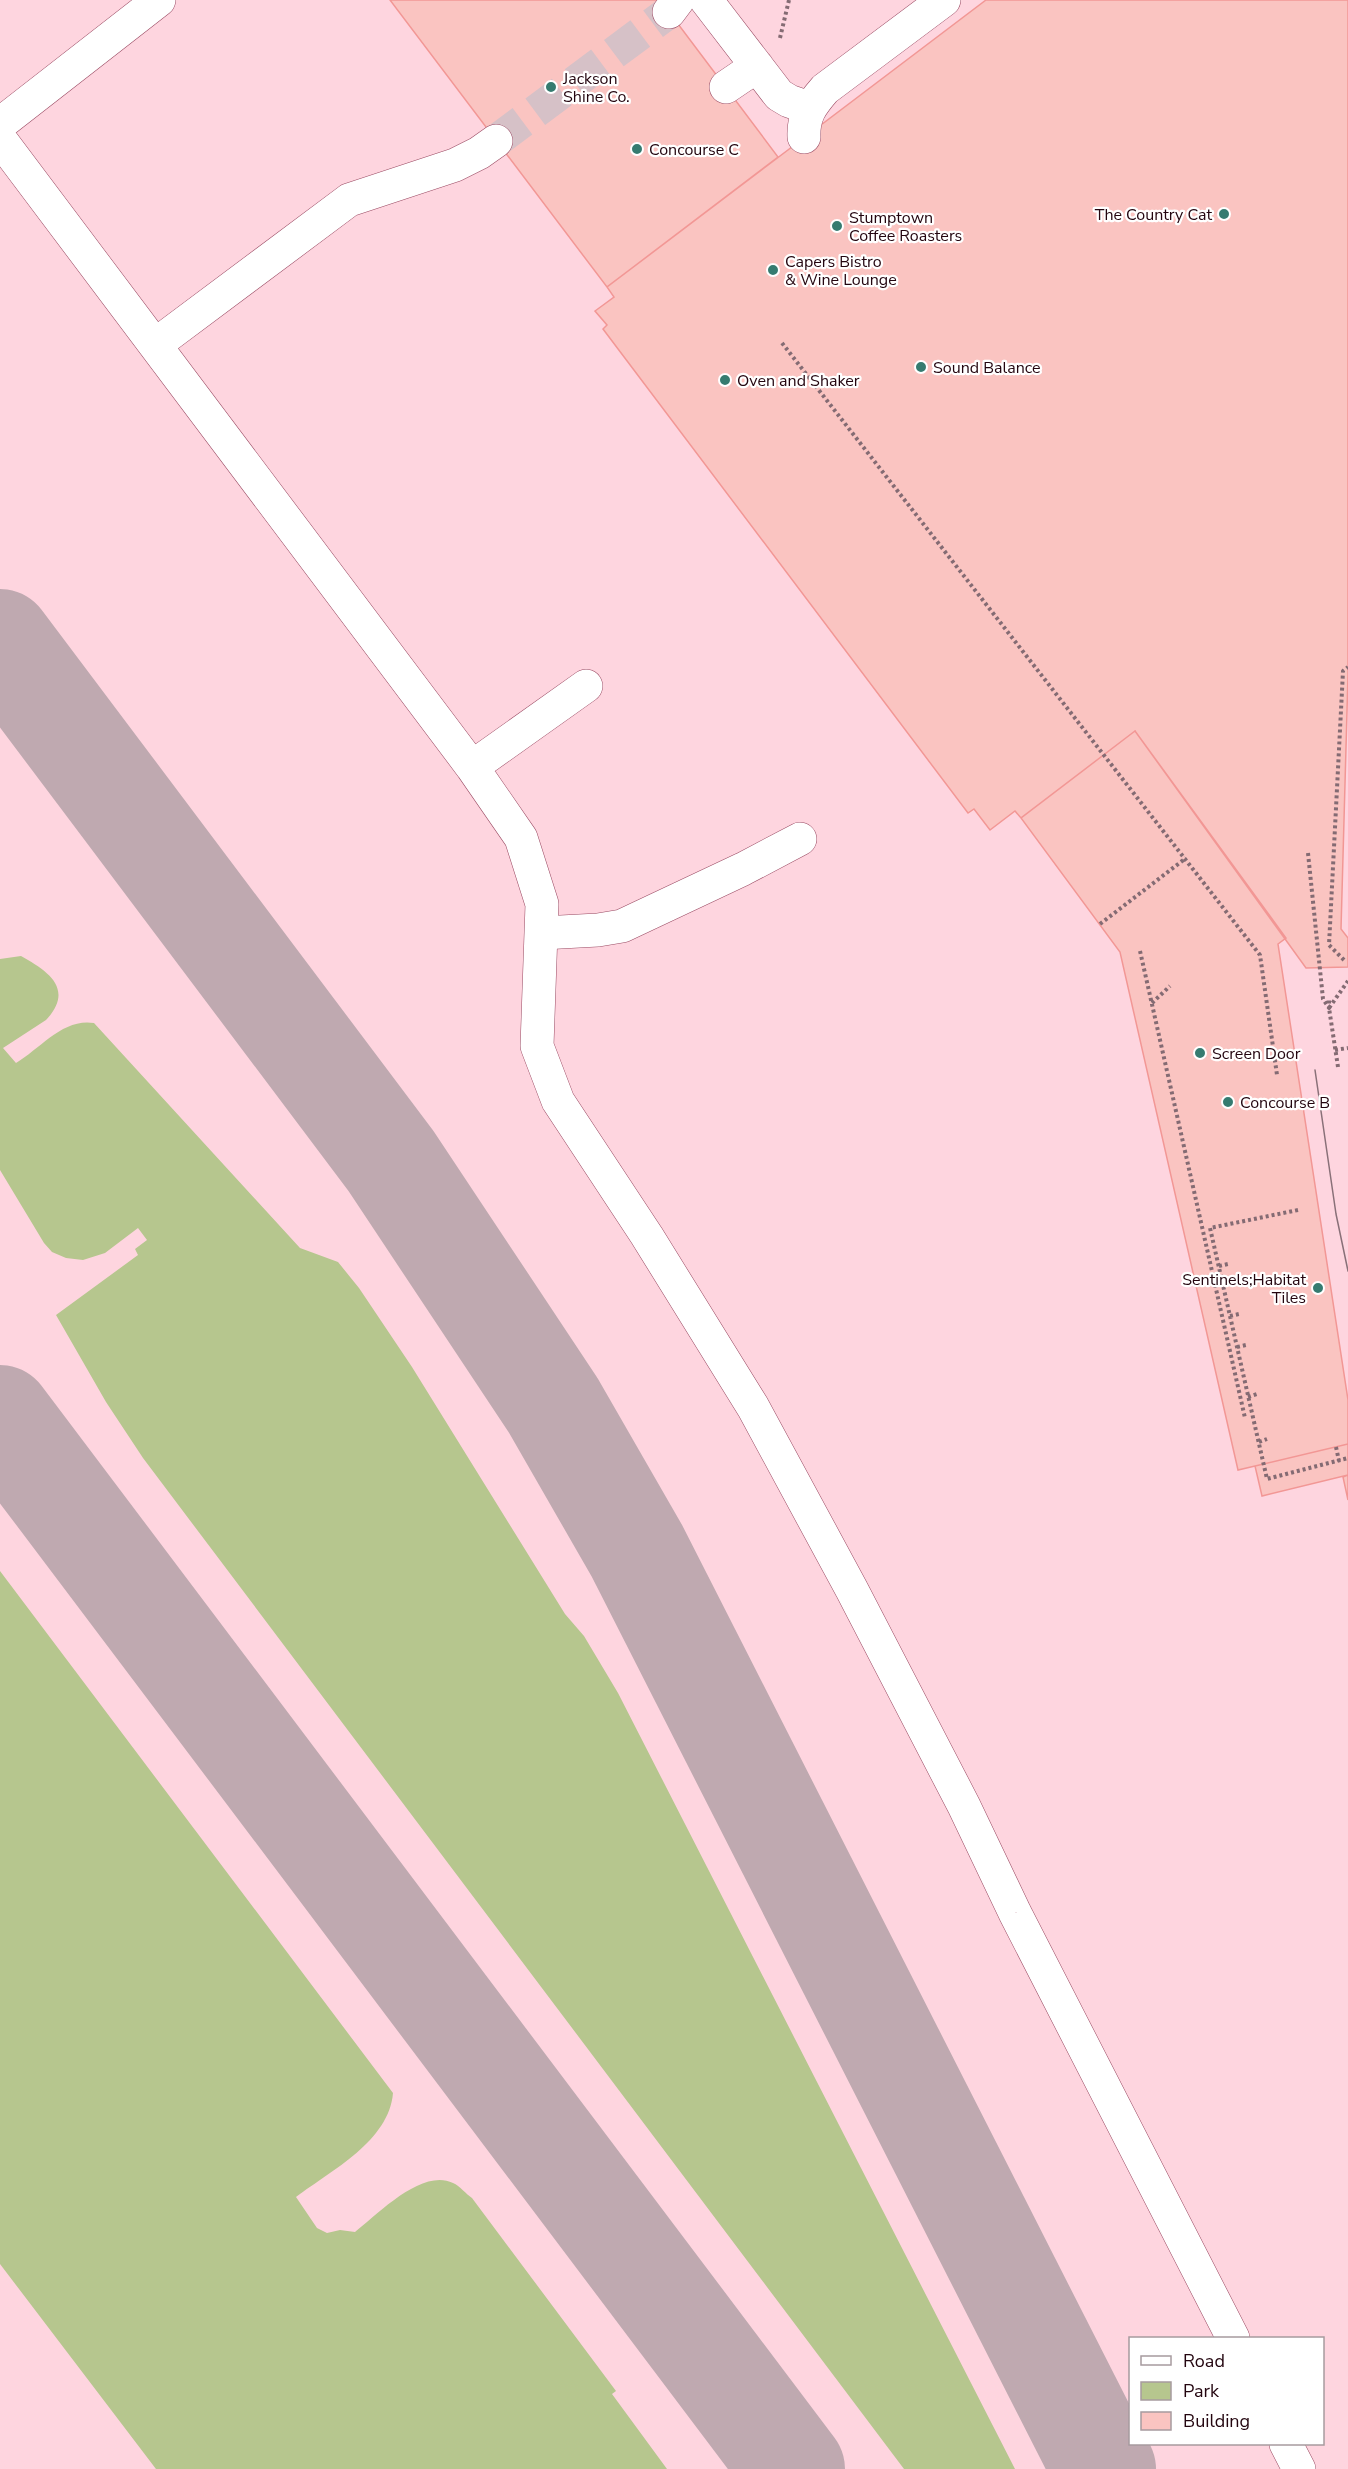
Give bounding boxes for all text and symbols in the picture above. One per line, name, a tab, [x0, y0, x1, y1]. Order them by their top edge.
place label: Jackson Shine Co.	[562, 68, 630, 108]
marker: Jackson Shine Co.	[544, 80, 558, 94]
place label: Concourse C	[649, 139, 739, 161]
marker: Concourse C	[630, 142, 644, 156]
place label: The Country Cat	[1095, 204, 1212, 226]
place label: Stumptown Coffee Roasters	[849, 207, 962, 247]
marker: The Country Cat	[1217, 207, 1231, 221]
marker: Stumptown Coffee Roasters	[830, 219, 844, 233]
place label: Capers Bistro & Wine Lounge	[785, 251, 897, 291]
marker: Capers Bistro & Wine Lounge	[766, 263, 780, 277]
place label: Sound Balance	[933, 357, 1041, 379]
marker: Sound Balance	[914, 360, 928, 374]
place label: Oven and Shaker	[737, 370, 860, 392]
marker: Oven and Shaker	[718, 373, 732, 387]
place label: Screen Door	[1212, 1043, 1301, 1065]
marker: Screen Door	[1193, 1046, 1207, 1060]
place label: Concourse B	[1240, 1092, 1330, 1114]
marker: Concourse B	[1221, 1095, 1235, 1109]
place label: Sentinels;Habitat Tiles	[1182, 1269, 1306, 1309]
marker: Sentinels;Habitat Tiles	[1311, 1281, 1325, 1295]
legend	[1129, 2337, 1324, 2445]
text: Road	[1183, 2349, 1225, 2373]
text: Park	[1183, 2379, 1220, 2403]
text: Building	[1183, 2409, 1250, 2433]

